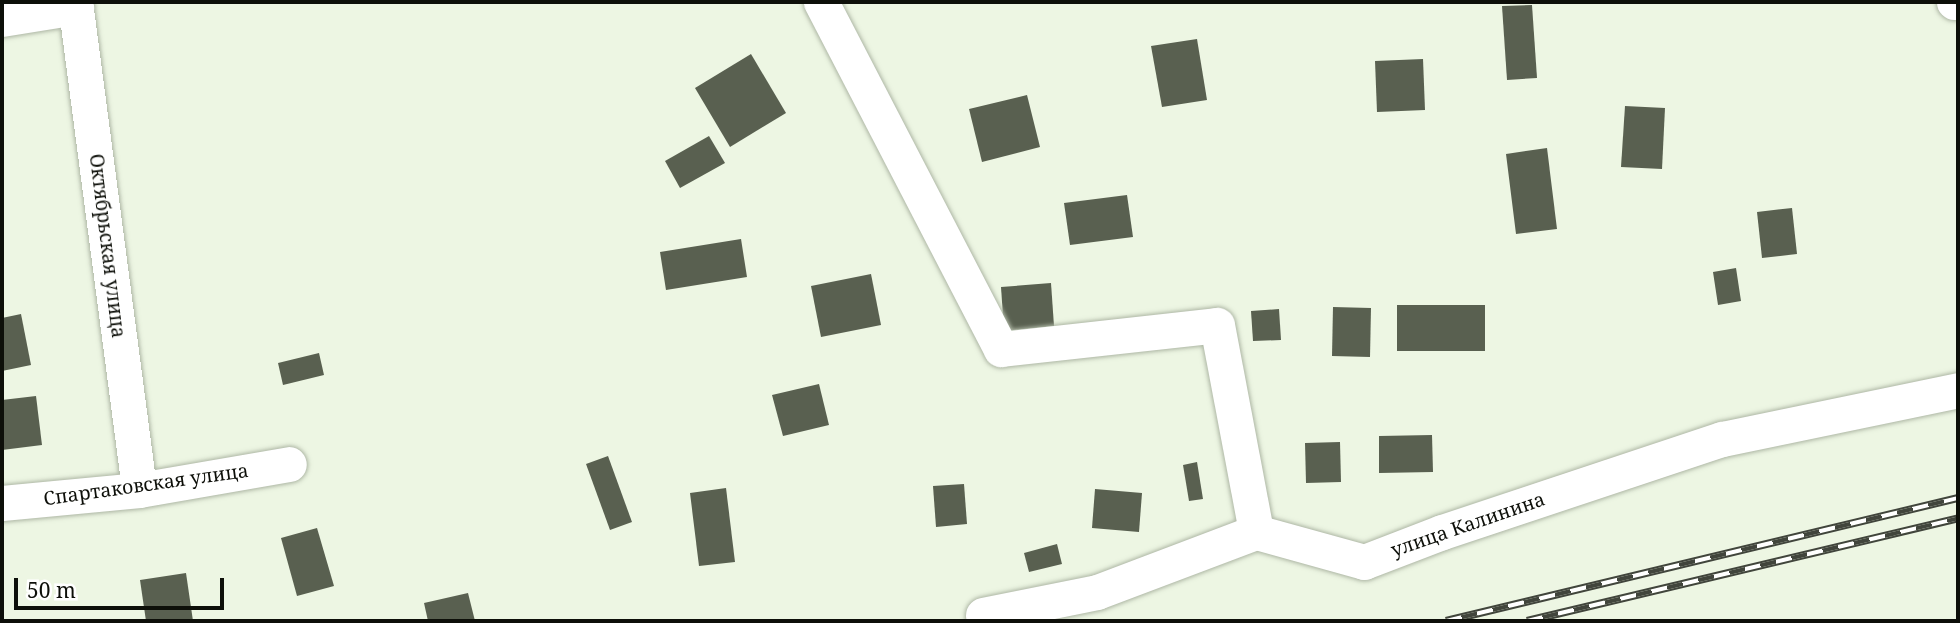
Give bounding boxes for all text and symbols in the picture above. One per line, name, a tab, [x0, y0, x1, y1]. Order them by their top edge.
street label: Октябрьская улица	[84, 153, 130, 339]
street label: Спартаковская улица	[42, 459, 250, 511]
street label: улица Калинина	[1388, 488, 1548, 562]
scale bar	[18, 564, 228, 608]
text: 50 m	[27, 576, 76, 604]

